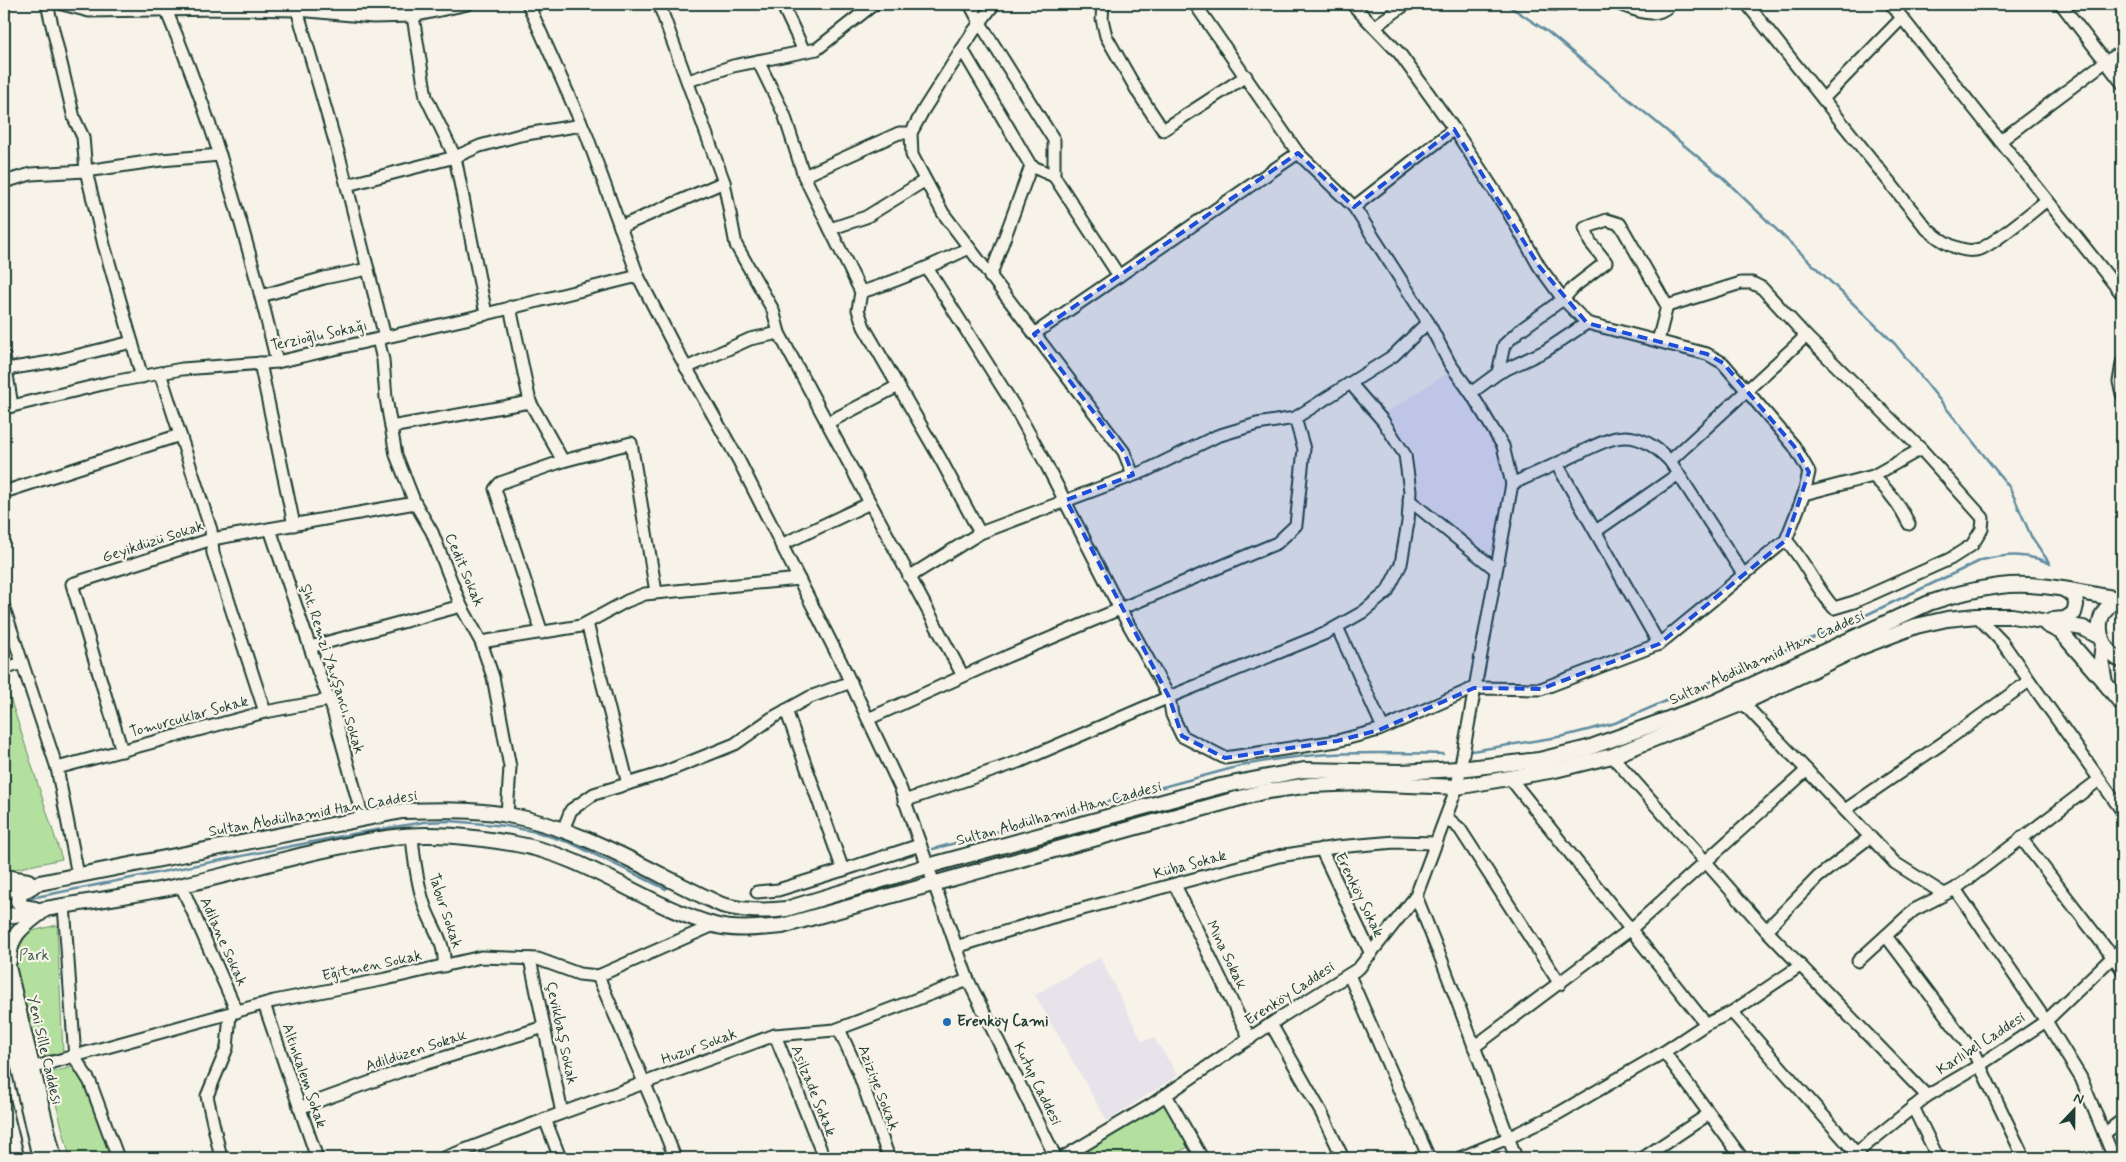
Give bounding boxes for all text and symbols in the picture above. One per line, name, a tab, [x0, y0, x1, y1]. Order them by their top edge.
street label: Terzioğlu Sokağı	[269, 316, 369, 356]
street label: Geyikdüzü Sokak	[100, 516, 206, 568]
street label: Cedit Sokak	[440, 530, 488, 610]
street label: Şht. Remzi Yavşancı Sokak	[295, 582, 369, 756]
street label: Sultan Abdülhamid Han Caddesi	[1666, 606, 1868, 710]
street label: Tomurcuklar Sokak	[127, 691, 251, 742]
street label: Sultan Abdülhamid Han Caddesi	[954, 777, 1164, 851]
street label: Sultan Abdülhamid Han Caddesi	[207, 786, 419, 842]
street label: Küba Sokak	[1151, 846, 1229, 884]
street label: Erenköy Sokak	[1330, 849, 1388, 941]
street label: Tabur Sokak	[424, 871, 466, 951]
street label: Adilane Sokak	[194, 894, 252, 990]
street label: Mina Sokak	[1201, 917, 1251, 993]
park label: Park	[19, 946, 49, 966]
street label: Eğitmen Sokak	[320, 946, 424, 986]
street label: Erenköy Caddesi	[1241, 957, 1339, 1031]
street label: Çevikbaş Sokak	[540, 980, 582, 1086]
street label: Yeni Sille Caddesi	[22, 993, 66, 1107]
street label: Karlıbel Caddesi	[1933, 1008, 2029, 1080]
place label: Erenköy Cami	[957, 1012, 1048, 1032]
marker: Erenköy Cami	[941, 1016, 953, 1028]
street label: Altınkalem Sokak	[277, 1021, 331, 1131]
street label: Huzur Sokak	[658, 1024, 740, 1070]
street label: Adildüzen Sokak	[363, 1025, 470, 1077]
street label: Kutup Caddesi	[1008, 1039, 1066, 1129]
street label: Asilzade Sokak	[786, 1042, 841, 1140]
street label: Aziziye Sokak	[853, 1042, 903, 1134]
north arrow	[2048, 1084, 2098, 1134]
text: N	[2071, 1089, 2086, 1109]

